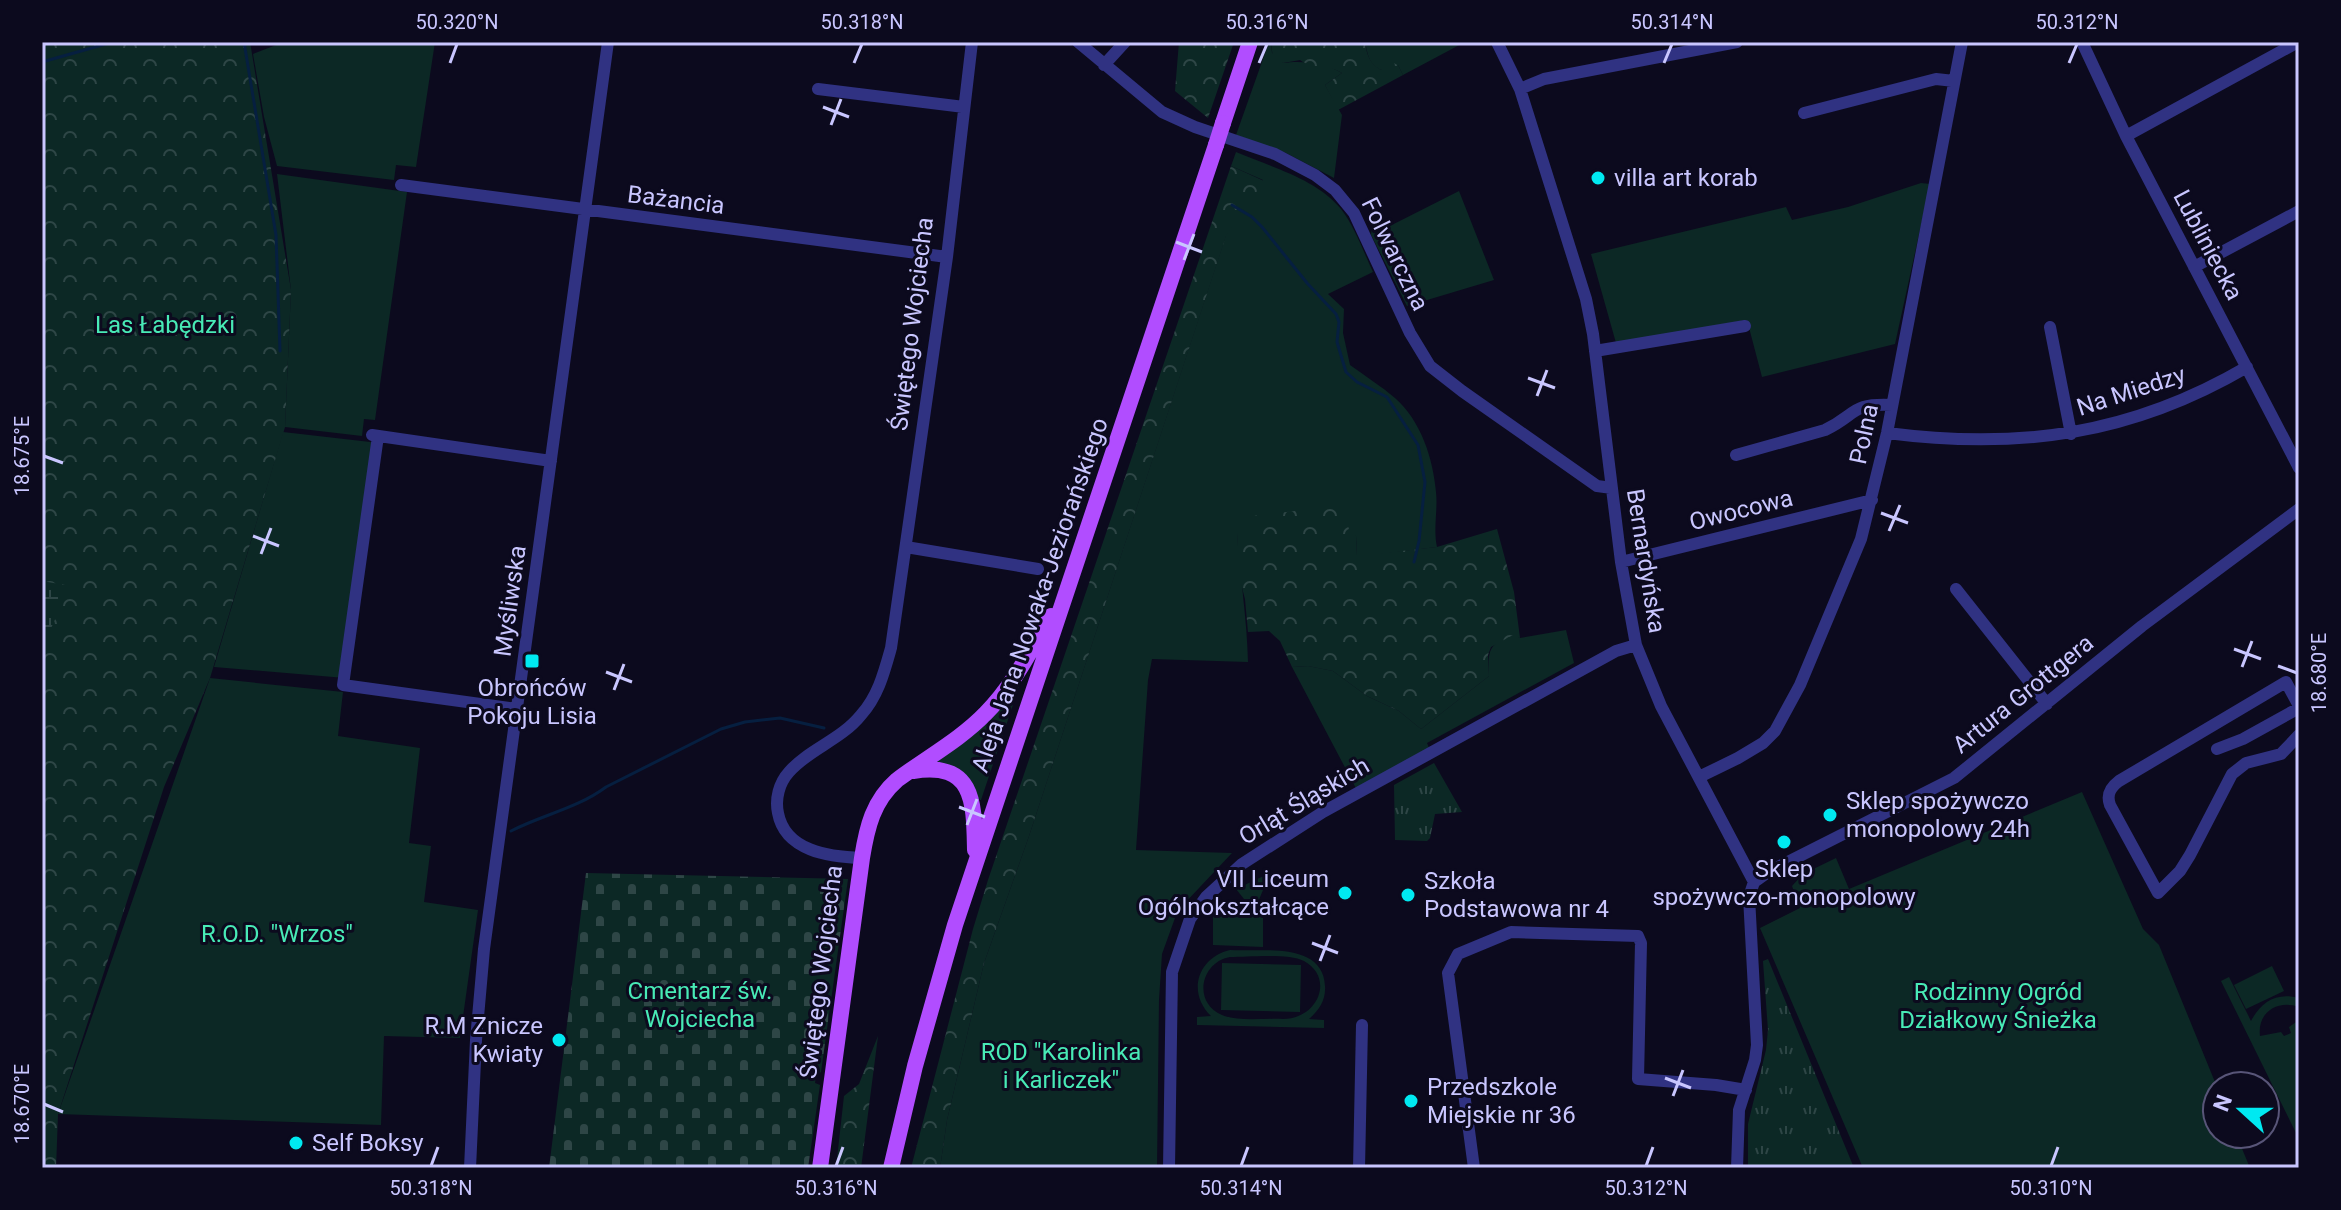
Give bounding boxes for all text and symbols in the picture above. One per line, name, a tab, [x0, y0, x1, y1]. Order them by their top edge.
text: 50.320°N	[415, 10, 499, 34]
text: 50.318°N	[820, 10, 904, 34]
text: 50.316°N	[1225, 10, 1309, 34]
text: 50.314°N	[1630, 10, 1714, 34]
text: 50.312°N	[2035, 10, 2119, 34]
place label: villa art korab	[1614, 164, 1758, 192]
marker: villa art korab	[1589, 169, 1607, 187]
street label: Bażancia	[626, 180, 726, 220]
street label: Lubliniecka	[2167, 185, 2249, 305]
street label: Folwarczna	[1356, 193, 1434, 315]
street label: Świętego Wojciecha	[885, 216, 939, 432]
park label: Las Łabędzki	[95, 311, 235, 339]
street label: Na Miedzy	[2073, 360, 2189, 422]
street label: Polna	[1844, 401, 1884, 467]
street label: Aleja Jana Nowaka-Jeziorańskiego	[966, 414, 1114, 776]
text: 18.675°E	[10, 416, 34, 496]
street label: Owocowa	[1686, 484, 1796, 536]
street label: Bernardyńska	[1621, 487, 1671, 635]
street label: Myśliwska	[488, 544, 532, 658]
street label: Artura Grottgera	[1947, 629, 2099, 759]
text: 18.680°E	[2307, 633, 2331, 713]
marker: Obrońców Pokoju Lisia	[523, 652, 541, 670]
place label: Obrońców Pokoju Lisia	[467, 674, 597, 730]
street label: Orląt Śląskich	[1234, 751, 1374, 851]
place label: Sklep spożywczo monopolowy 24h	[1846, 787, 2030, 843]
marker: Sklep spożywczo monopolowy 24h	[1821, 806, 1839, 824]
marker: Sklep spożywczo-monopolowy	[1775, 833, 1793, 851]
place label: Sklep spożywczo-monopolowy	[1652, 855, 1916, 911]
street label: Świętego Wojciecha	[794, 864, 848, 1080]
place label: VII Liceum Ogólnokształcące	[1138, 865, 1329, 921]
place label: Szkoła Podstawowa nr 4	[1424, 867, 1609, 923]
marker: VII Liceum Ogólnokształcące	[1336, 884, 1354, 902]
marker: Szkoła Podstawowa nr 4	[1399, 886, 1417, 904]
park label: R.O.D. "Wrzos"	[201, 920, 353, 948]
park label: Cmentarz św. Wojciecha	[628, 977, 772, 1033]
park label: Rodzinny Ogród Działkowy Śnieżka	[1899, 978, 2097, 1034]
place label: R.M Znicze Kwiaty	[425, 1012, 544, 1068]
marker: R.M Znicze Kwiaty	[550, 1031, 568, 1049]
park label: ROD "Karolinka i Karliczek"	[981, 1038, 1141, 1094]
text: 18.670°E	[10, 1064, 34, 1144]
north arrow	[2201, 1070, 2281, 1150]
place label: Przedszkole Miejskie nr 36	[1427, 1073, 1576, 1129]
text: N	[2208, 1091, 2237, 1115]
marker: Przedszkole Miejskie nr 36	[1402, 1092, 1420, 1110]
place label: Self Boksy	[312, 1129, 424, 1157]
marker: Self Boksy	[287, 1134, 305, 1152]
text: 50.318°N	[389, 1176, 473, 1200]
text: 50.316°N	[794, 1176, 878, 1200]
text: 50.314°N	[1199, 1176, 1283, 1200]
text: 50.312°N	[1604, 1176, 1688, 1200]
text: 50.310°N	[2009, 1176, 2093, 1200]

